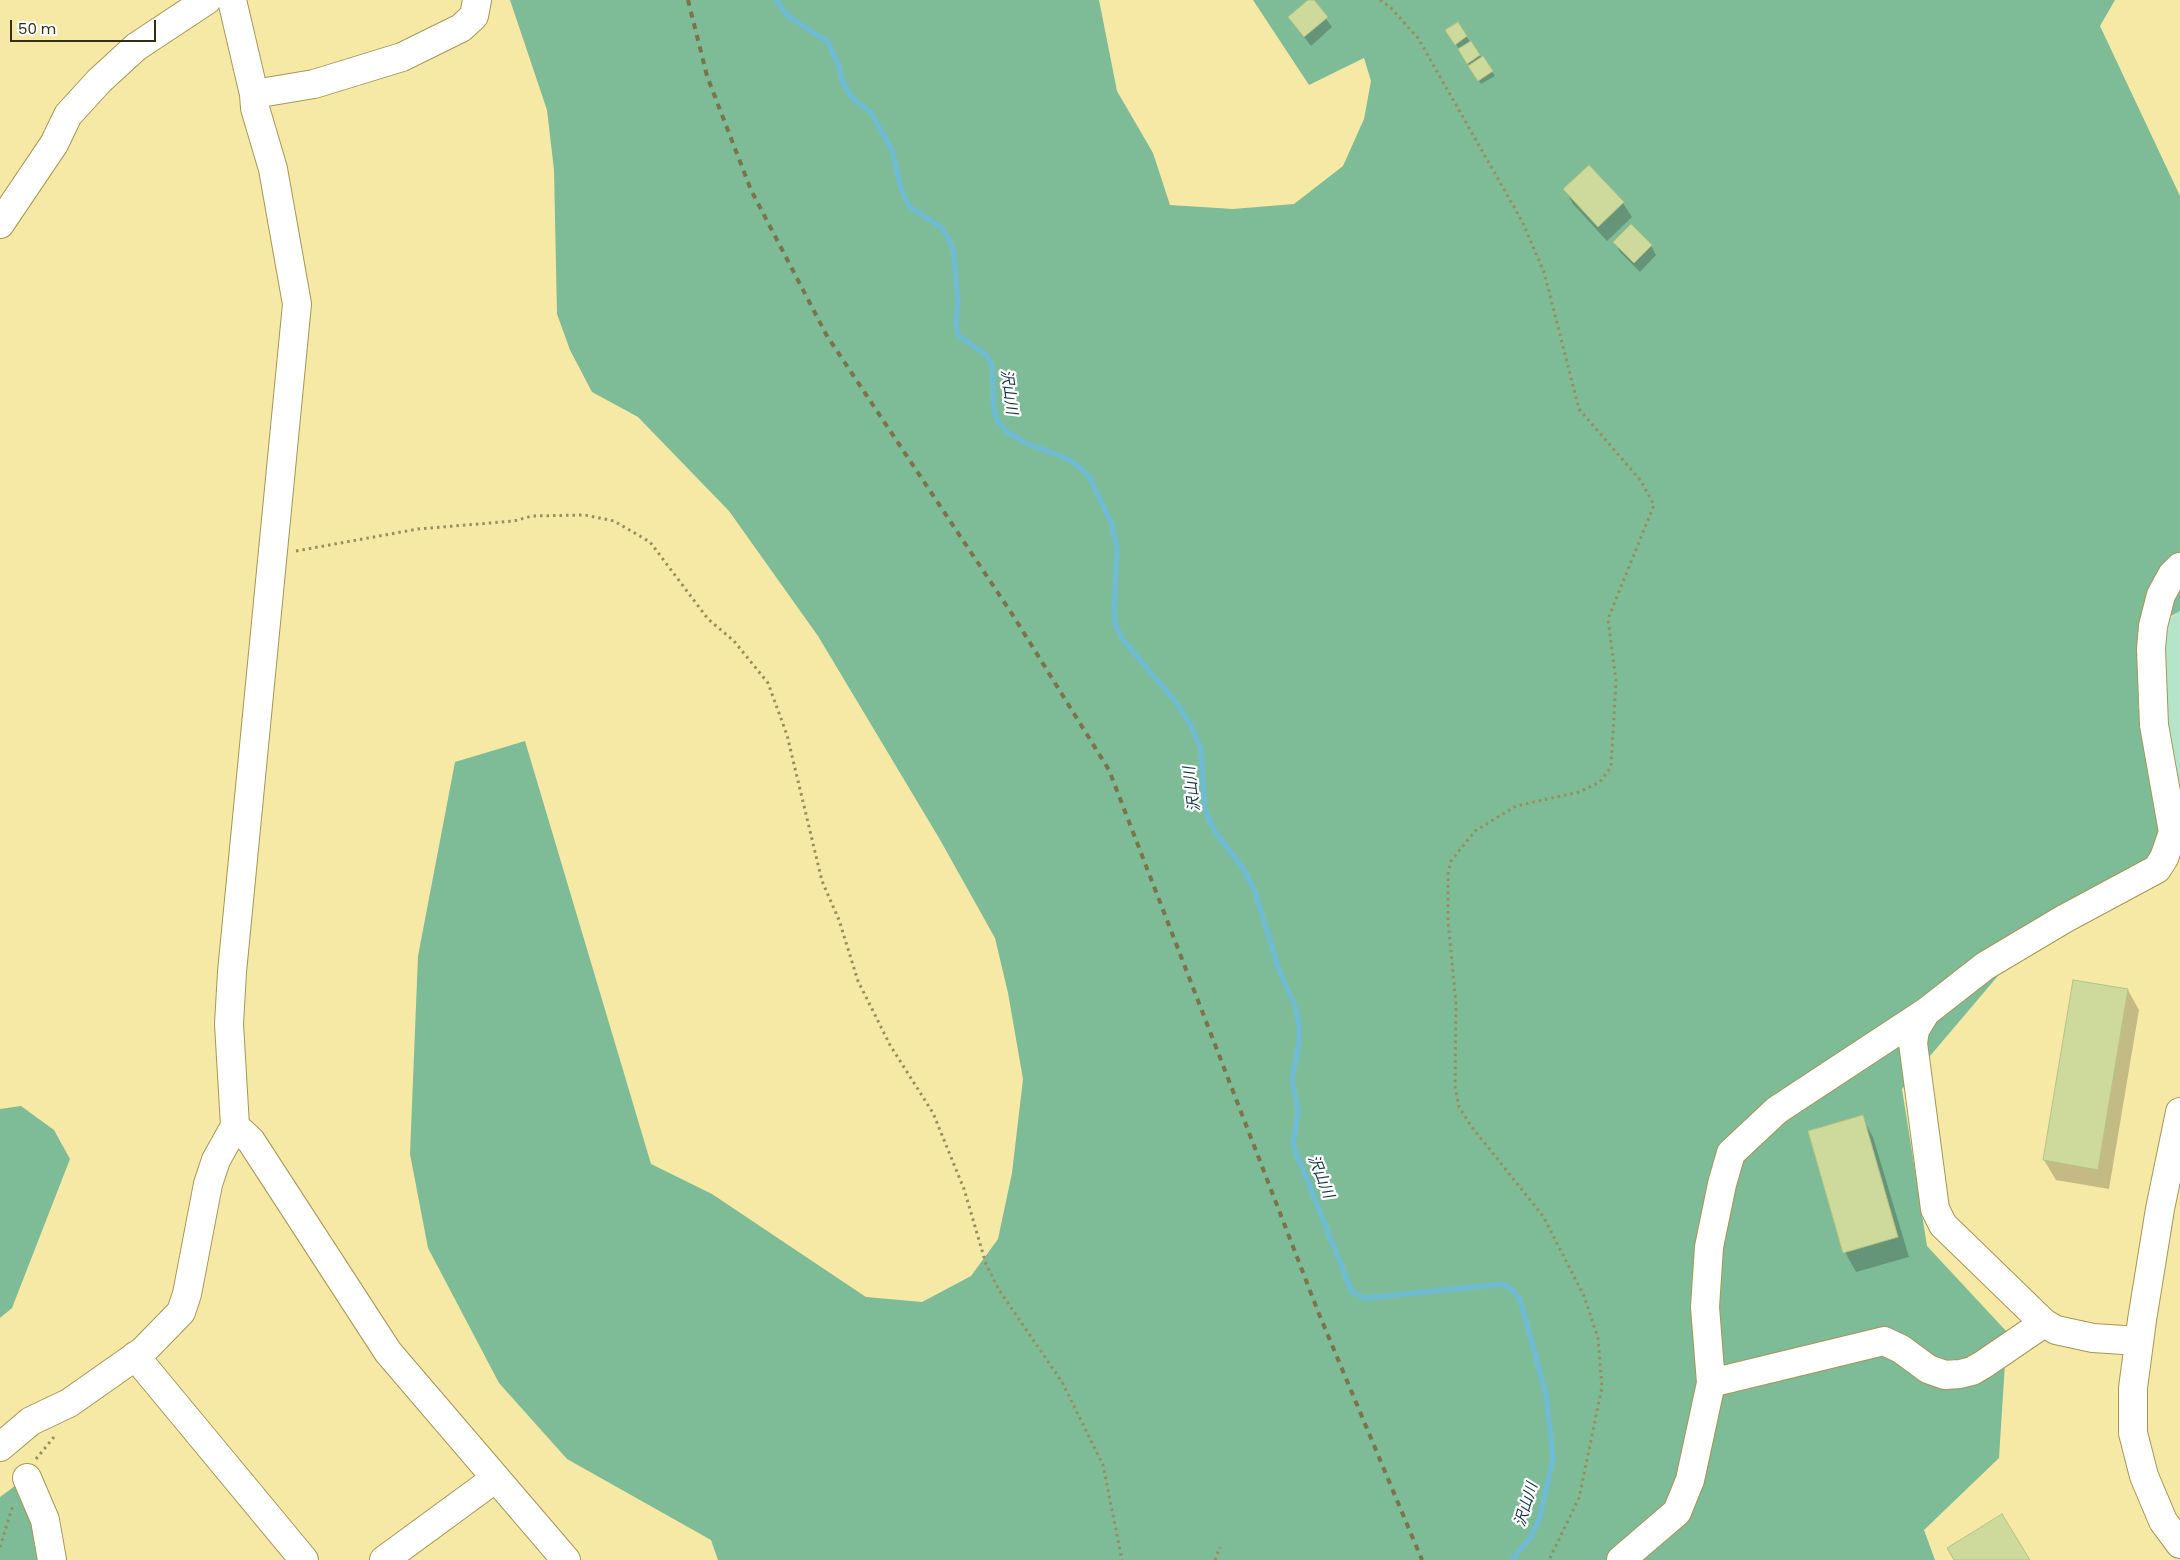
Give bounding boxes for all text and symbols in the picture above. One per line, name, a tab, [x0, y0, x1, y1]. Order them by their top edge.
scale bar	[12, 10, 159, 42]
text: 50 m	[18, 18, 56, 39]
water label: 沢山川	[996, 368, 1020, 416]
water label: 沢山川	[1181, 766, 1205, 812]
water label: 沢山川	[1303, 1153, 1337, 1201]
water label: 沢山川	[1512, 1481, 1542, 1529]

